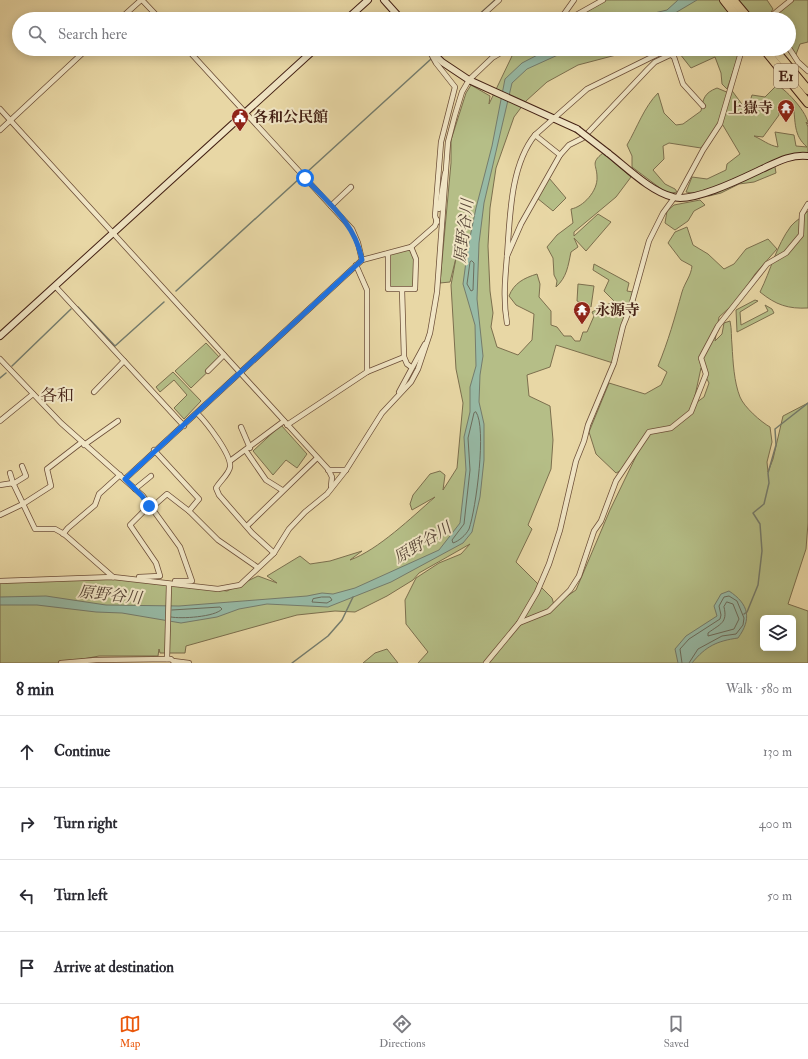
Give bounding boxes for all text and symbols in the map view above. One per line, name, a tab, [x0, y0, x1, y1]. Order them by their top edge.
search box	[12, 12, 796, 56]
icon: search	[26, 23, 48, 45]
text: Search here	[58, 25, 127, 44]
road number: E1	[774, 64, 798, 88]
temple icon: 上嶽寺	[776, 98, 796, 123]
place label: 上嶽寺	[728, 99, 773, 118]
public building icon: 各和公民館	[230, 107, 250, 132]
place label: 各和公民館	[253, 108, 328, 127]
route start	[296, 169, 314, 187]
water label: 原野谷川	[450, 196, 478, 264]
temple icon: 永源寺	[572, 300, 592, 325]
place label: 永源寺	[595, 301, 640, 320]
district label: 各和	[40, 385, 74, 406]
route end	[140, 497, 158, 515]
water label: 原野谷川	[390, 517, 457, 568]
water label: 原野谷川	[77, 582, 145, 608]
map controls	[760, 615, 796, 651]
button: layers	[760, 615, 796, 651]
text: 8 min	[16, 679, 54, 700]
text: Walk · 580 m	[726, 681, 792, 697]
icon: ahead	[16, 741, 38, 763]
text: Continue	[54, 742, 110, 761]
text: 130 m	[763, 744, 792, 760]
icon: right	[16, 813, 38, 835]
text: Turn right	[54, 814, 117, 833]
text: 400 m	[759, 816, 792, 832]
icon: left	[16, 885, 38, 907]
text: Turn left	[54, 886, 108, 905]
text: 50 m	[767, 888, 792, 904]
icon: arrive	[16, 957, 38, 979]
text: Arrive at destination	[54, 958, 174, 977]
tab: Map	[119, 1013, 141, 1050]
tab: Directions	[379, 1013, 426, 1050]
tab: Saved	[664, 1013, 689, 1050]

